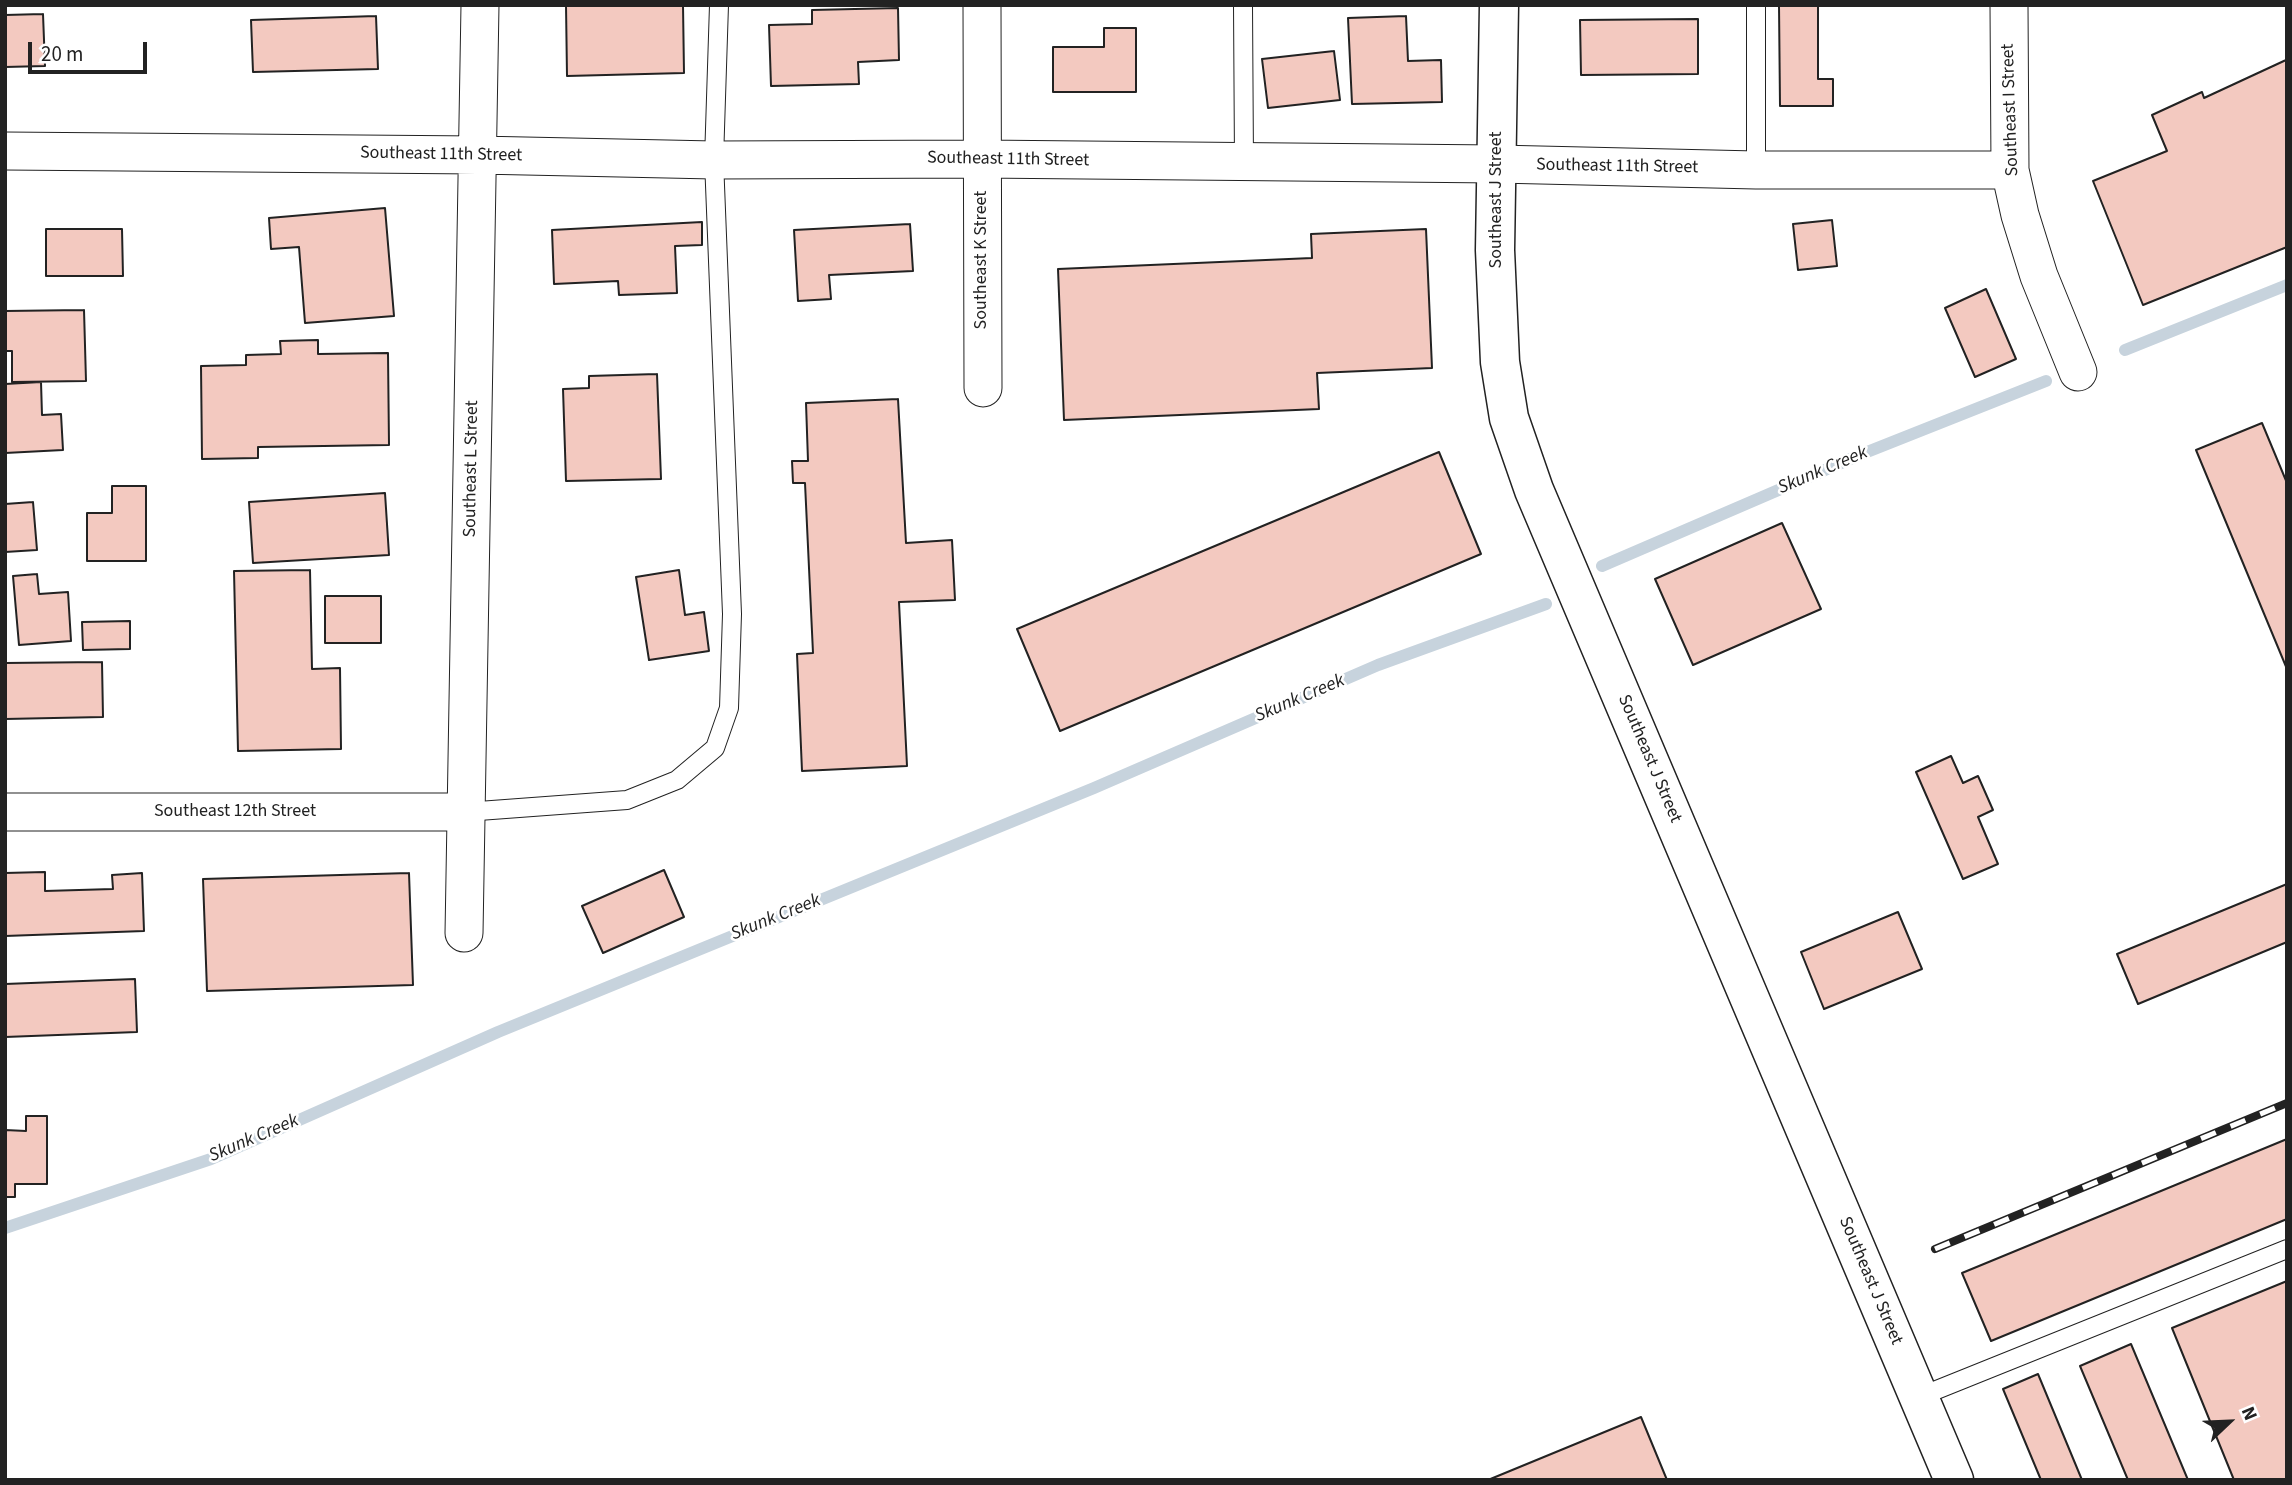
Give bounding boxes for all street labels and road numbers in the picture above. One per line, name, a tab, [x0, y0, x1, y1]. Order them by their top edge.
street label: Southeast I Street	[1998, 43, 2024, 177]
street label: Southeast J Street	[1486, 132, 1508, 268]
street label: Southeast 11th Street	[360, 143, 522, 167]
street label: Southeast 11th Street	[927, 148, 1089, 172]
street label: Southeast 11th Street	[1536, 155, 1698, 179]
street label: Southeast K Street	[971, 191, 993, 329]
street label: Southeast L Street	[460, 400, 484, 538]
street label: Southeast J Street	[1612, 692, 1686, 826]
street label: Southeast 12th Street	[154, 801, 316, 823]
street label: Southeast J Street	[1833, 1214, 1907, 1348]

